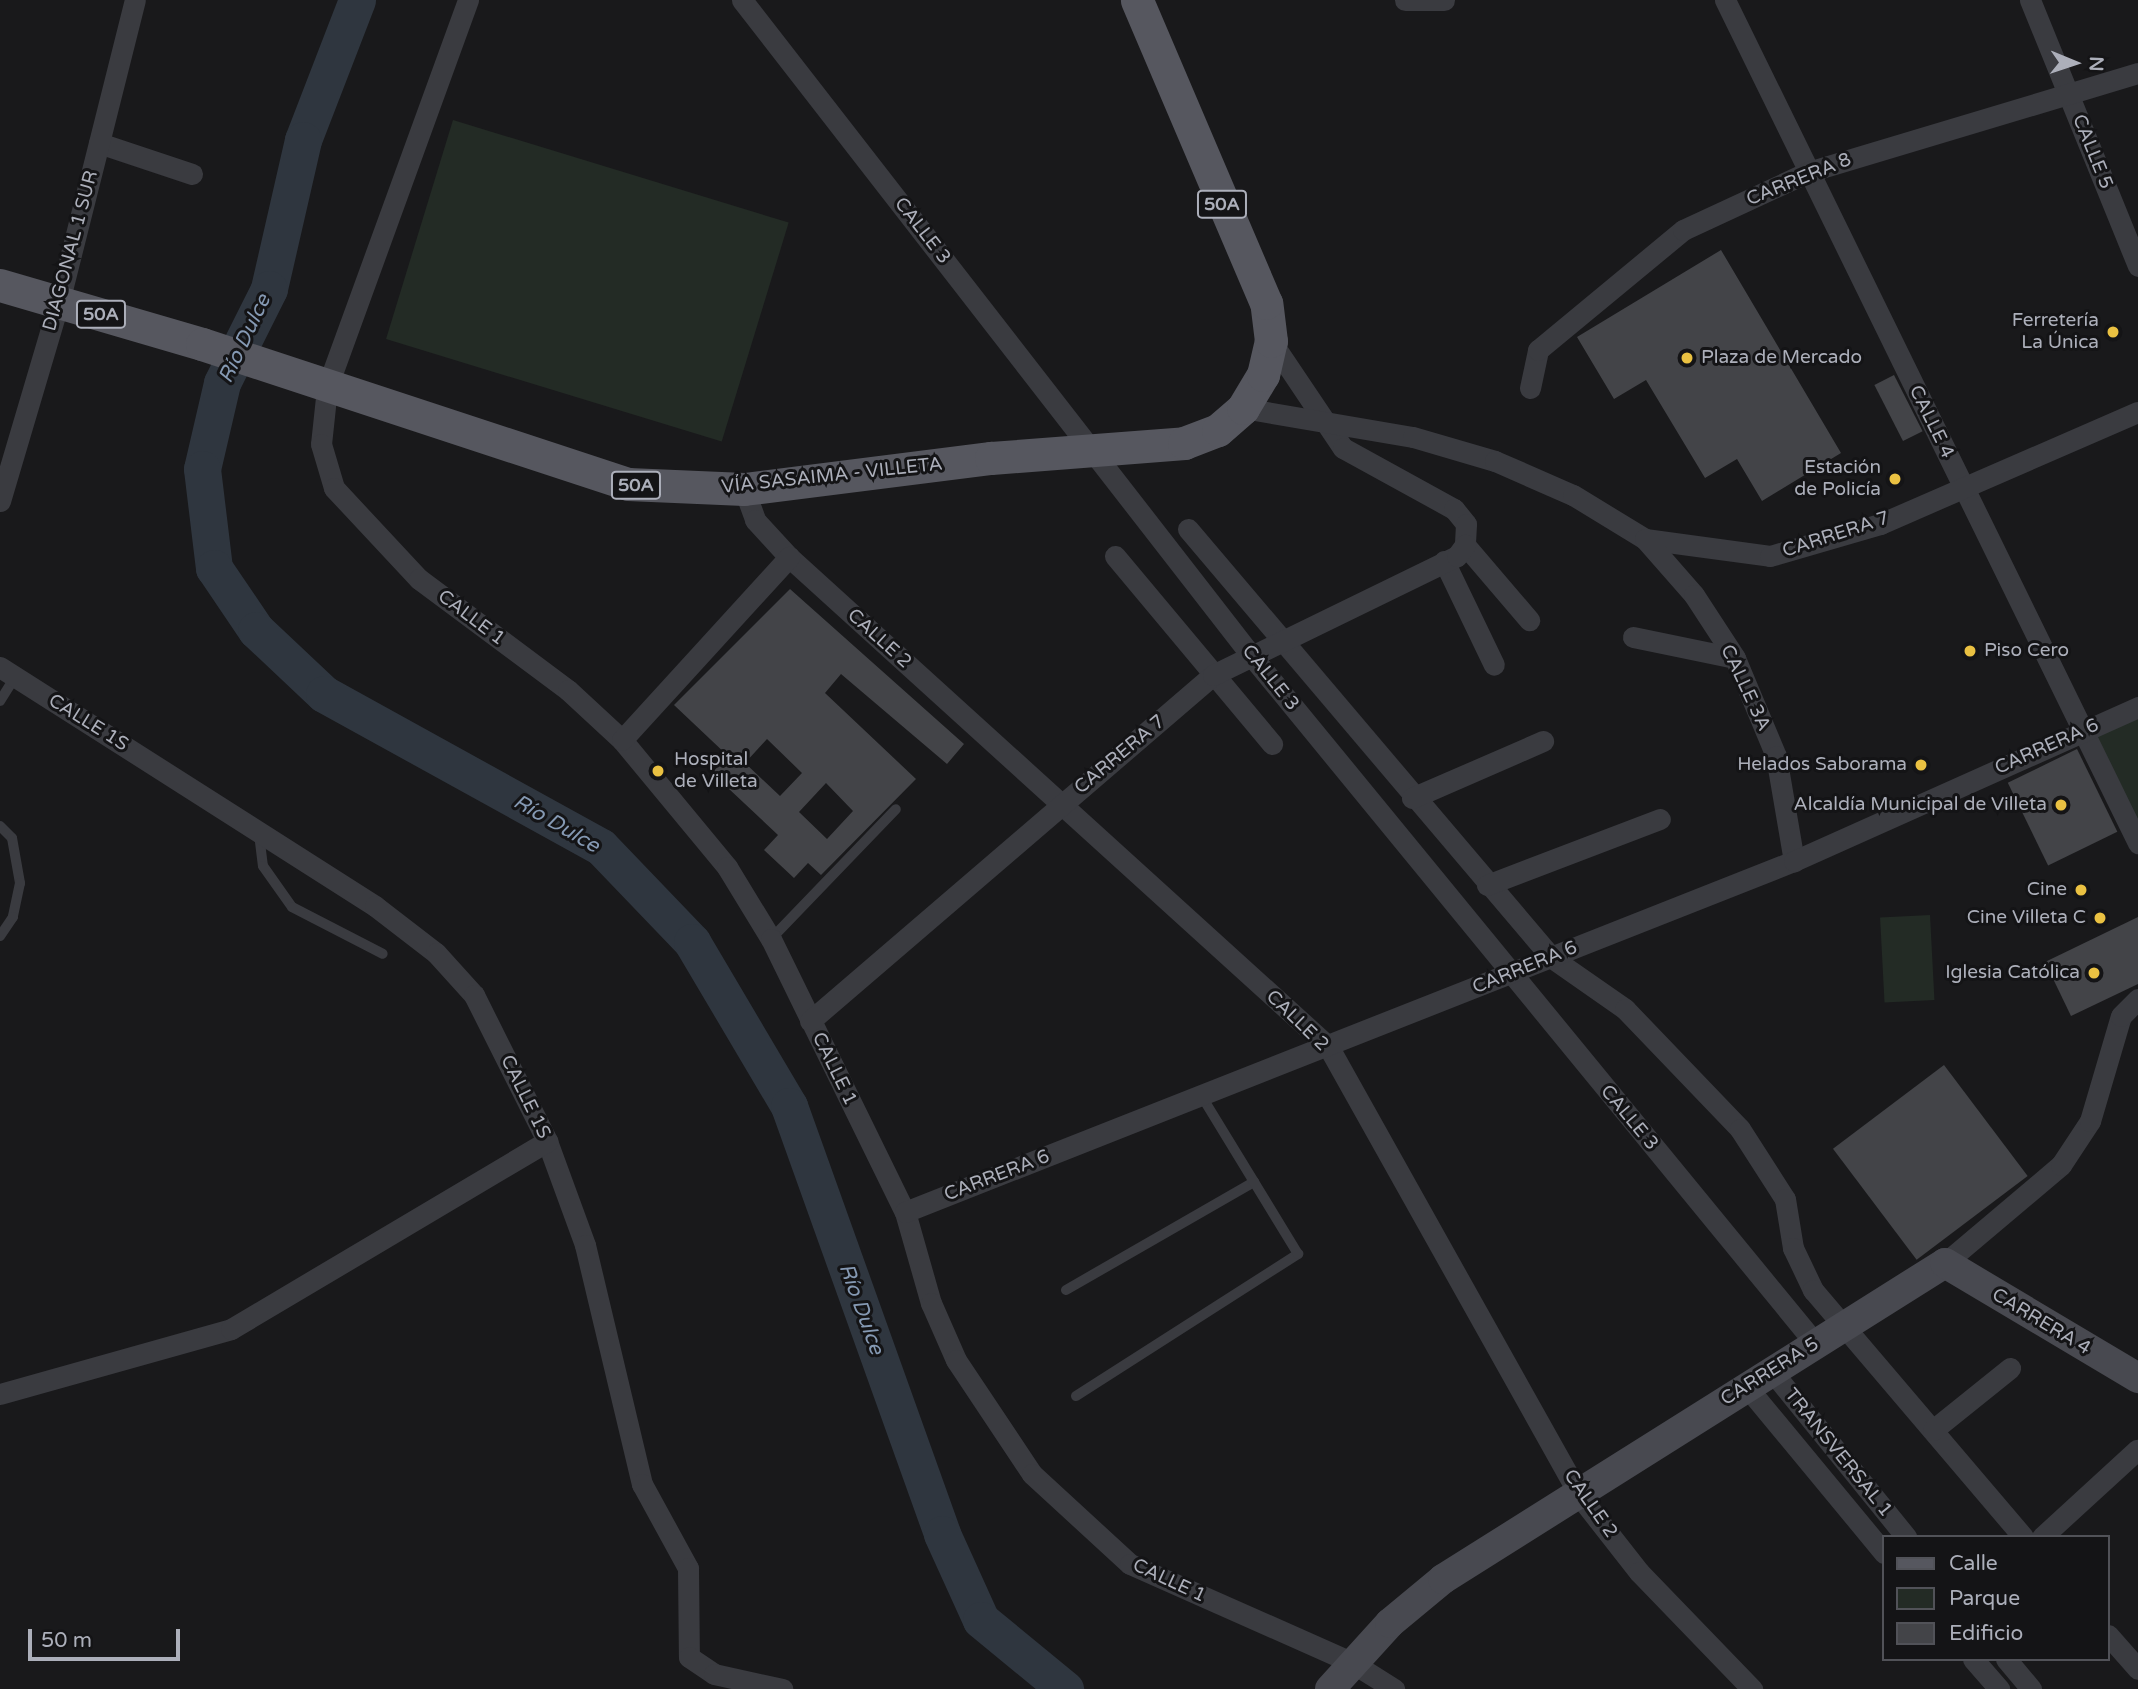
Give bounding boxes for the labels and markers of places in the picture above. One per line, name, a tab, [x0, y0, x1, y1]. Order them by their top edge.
place label: Ferretería La Única	[2012, 310, 2099, 354]
marker: Ferretería La Única	[2105, 324, 2121, 340]
place label: Plaza de Mercado	[1701, 347, 1862, 369]
marker: Plaza de Mercado	[1679, 350, 1695, 366]
place label: Estación de Policía	[1794, 457, 1881, 501]
marker: Estación de Policía	[1887, 471, 1903, 487]
place label: Piso Cero	[1984, 640, 2069, 662]
marker: Piso Cero	[1962, 643, 1978, 659]
place label: Hospital de Villeta	[674, 749, 758, 793]
place label: Helados Saborama	[1737, 754, 1907, 776]
marker: Helados Saborama	[1913, 757, 1929, 773]
marker: Hospital de Villeta	[648, 761, 668, 781]
place label: Alcaldía Municipal de Villeta	[1794, 794, 2047, 816]
marker: Alcaldía Municipal de Villeta	[2053, 797, 2069, 813]
place label: Cine	[2027, 879, 2067, 901]
marker: Cine	[2073, 882, 2089, 898]
place label: Cine Villeta C	[1967, 907, 2086, 929]
marker: Cine Villeta C	[2092, 910, 2108, 926]
place label: Iglesia Católica	[1945, 962, 2080, 984]
marker: Iglesia Católica	[2086, 965, 2102, 981]

